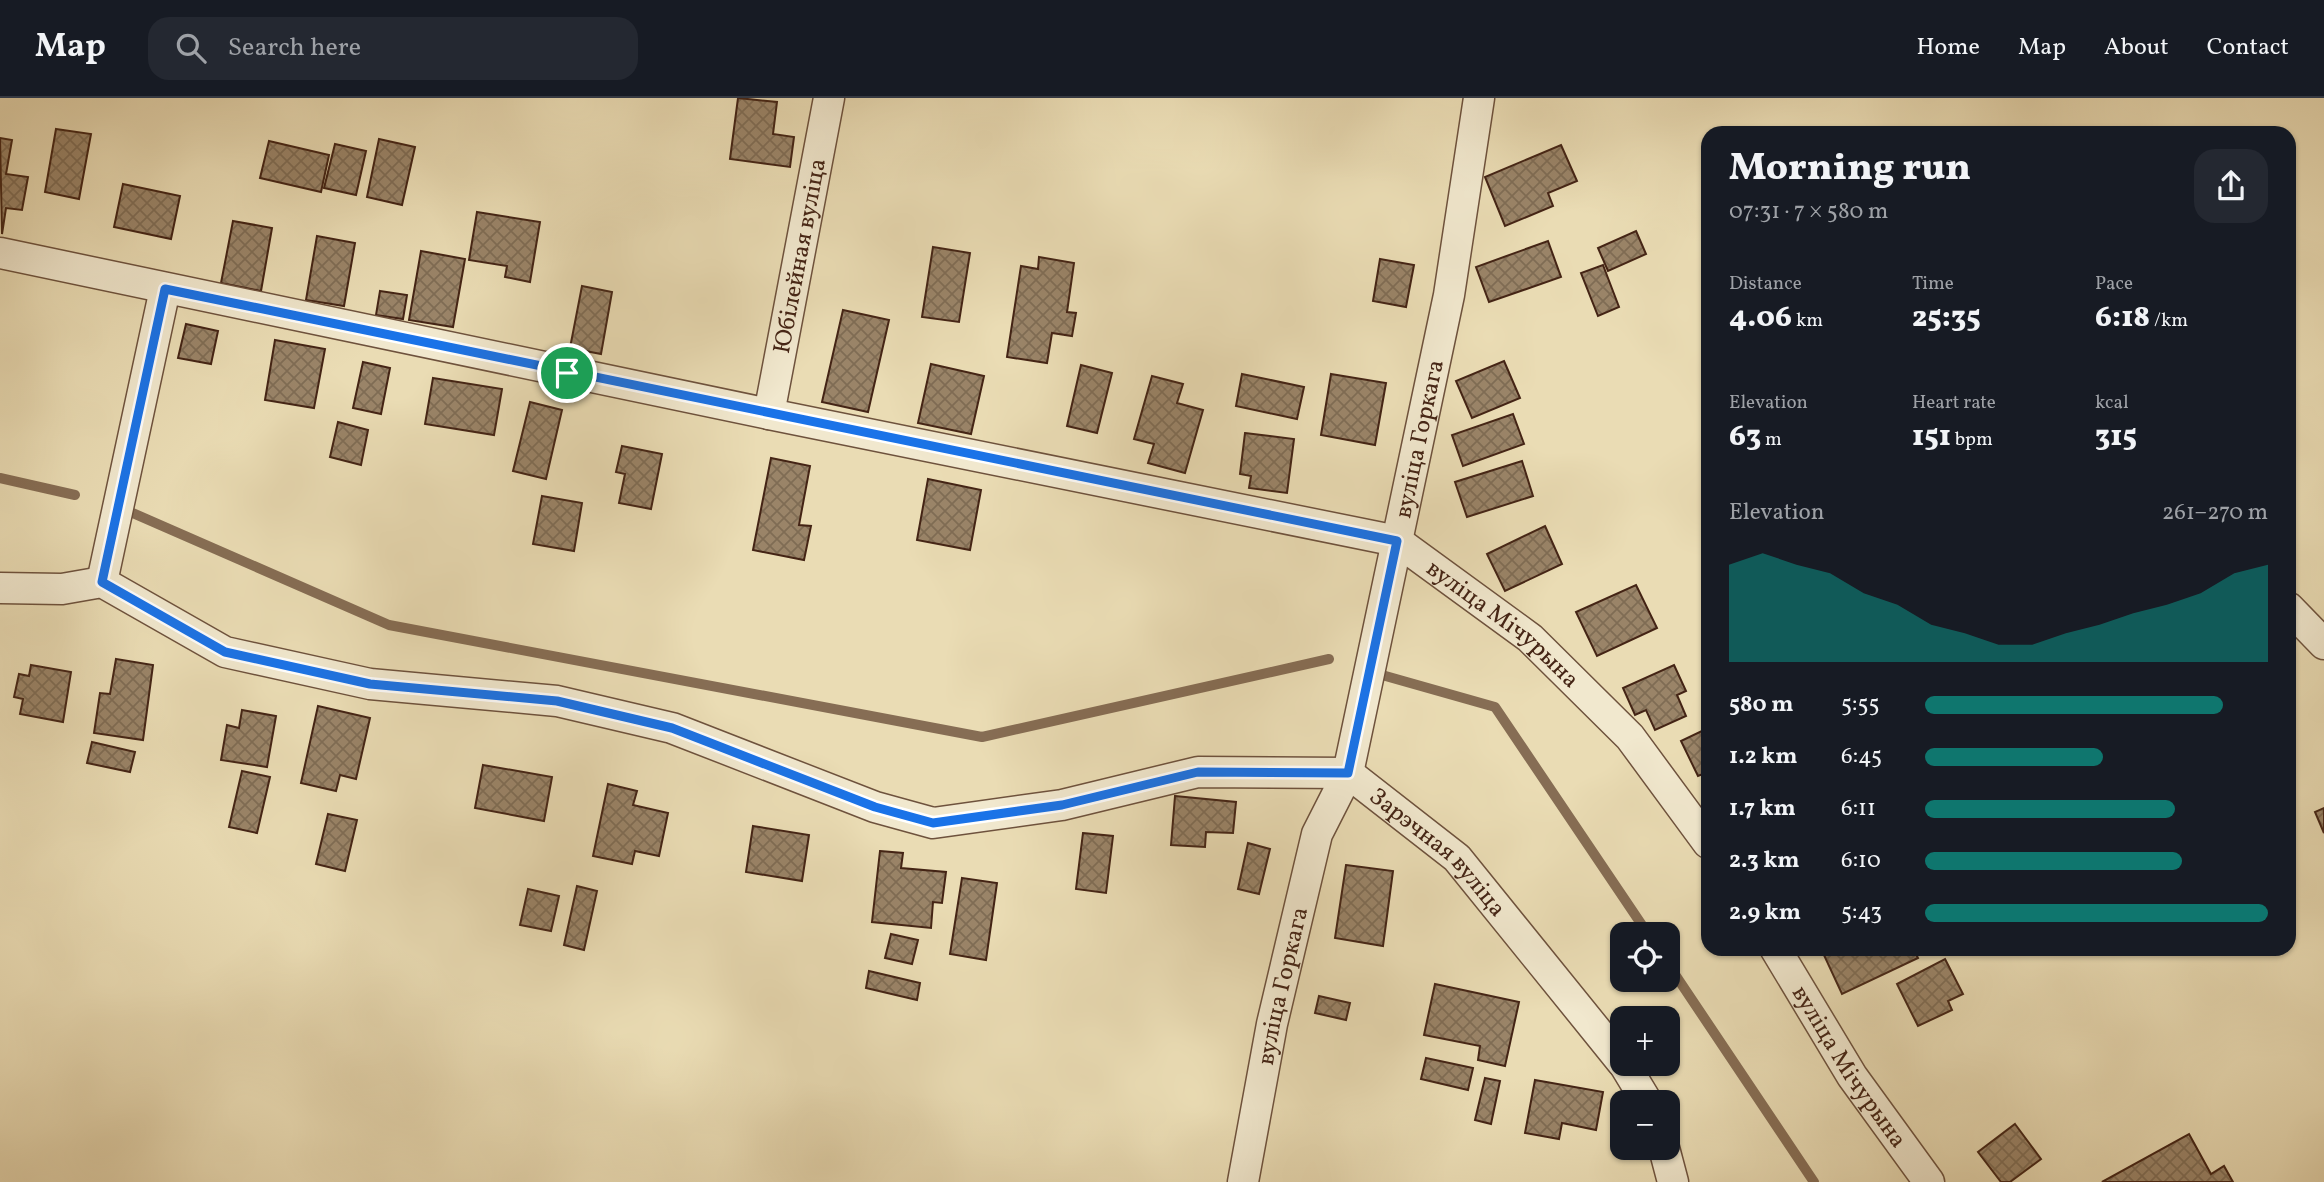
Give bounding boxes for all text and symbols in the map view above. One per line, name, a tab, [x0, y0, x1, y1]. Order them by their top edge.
search box	[148, 17, 638, 80]
text: Map	[35, 25, 106, 71]
icon: search	[172, 29, 210, 67]
text: Search here	[228, 30, 361, 66]
text: Home	[1916, 31, 1980, 65]
text: Map	[2018, 31, 2066, 65]
text: About	[2104, 31, 2169, 65]
text: Contact	[2207, 31, 2289, 65]
text: Morning run	[1729, 143, 1971, 196]
button: share	[2194, 149, 2268, 223]
street label: Юбілейная вуліца	[766, 156, 836, 357]
text: 07:31 · 7 × 580 m	[1729, 196, 1888, 228]
text: Distance	[1729, 271, 1802, 297]
text: Time	[1912, 271, 1954, 297]
text: Pace	[2095, 271, 2133, 297]
text: 4.06	[1729, 297, 1792, 339]
text: 25:35	[1912, 297, 1981, 339]
text: 6:18	[2095, 297, 2150, 339]
text: km	[1792, 308, 1823, 334]
text: /km	[2150, 308, 2188, 334]
pin	[537, 343, 597, 403]
icon: arrive	[548, 354, 586, 392]
street label: вуліца Горкага	[1387, 357, 1454, 521]
text: Elevation	[1729, 390, 1808, 416]
text: Heart rate	[1912, 390, 1996, 416]
text: kcal	[2095, 390, 2129, 416]
text: 63	[1729, 416, 1761, 458]
text: 151	[1912, 416, 1951, 458]
text: 315	[2095, 416, 2137, 458]
text: m	[1761, 427, 1782, 453]
text: bpm	[1951, 427, 1993, 453]
text: Elevation	[1729, 497, 1825, 529]
text: 261–270 m	[2162, 497, 2268, 529]
street label: вуліца Мічурына	[1419, 553, 1586, 697]
text: 580 m	[1729, 689, 1794, 721]
text: 5:55	[1841, 689, 1880, 721]
text: 1.2 km	[1729, 741, 1798, 773]
text: 6:45	[1841, 741, 1882, 773]
street label: Зарэчная вуліца	[1361, 781, 1513, 925]
text: 1.7 km	[1729, 793, 1796, 825]
text: 6:11	[1841, 793, 1876, 825]
text: 2.3 km	[1729, 845, 1800, 877]
text: 6:10	[1841, 845, 1881, 877]
text: 2.9 km	[1729, 897, 1801, 929]
text: 5:43	[1841, 897, 1882, 929]
street label: вуліца Горкага	[1250, 904, 1318, 1068]
map controls	[1610, 922, 1680, 1160]
button: locate	[1610, 922, 1680, 992]
street label: вуліца Мічурына	[1782, 980, 1914, 1156]
button: +	[1610, 1006, 1680, 1076]
button: −	[1610, 1090, 1680, 1160]

